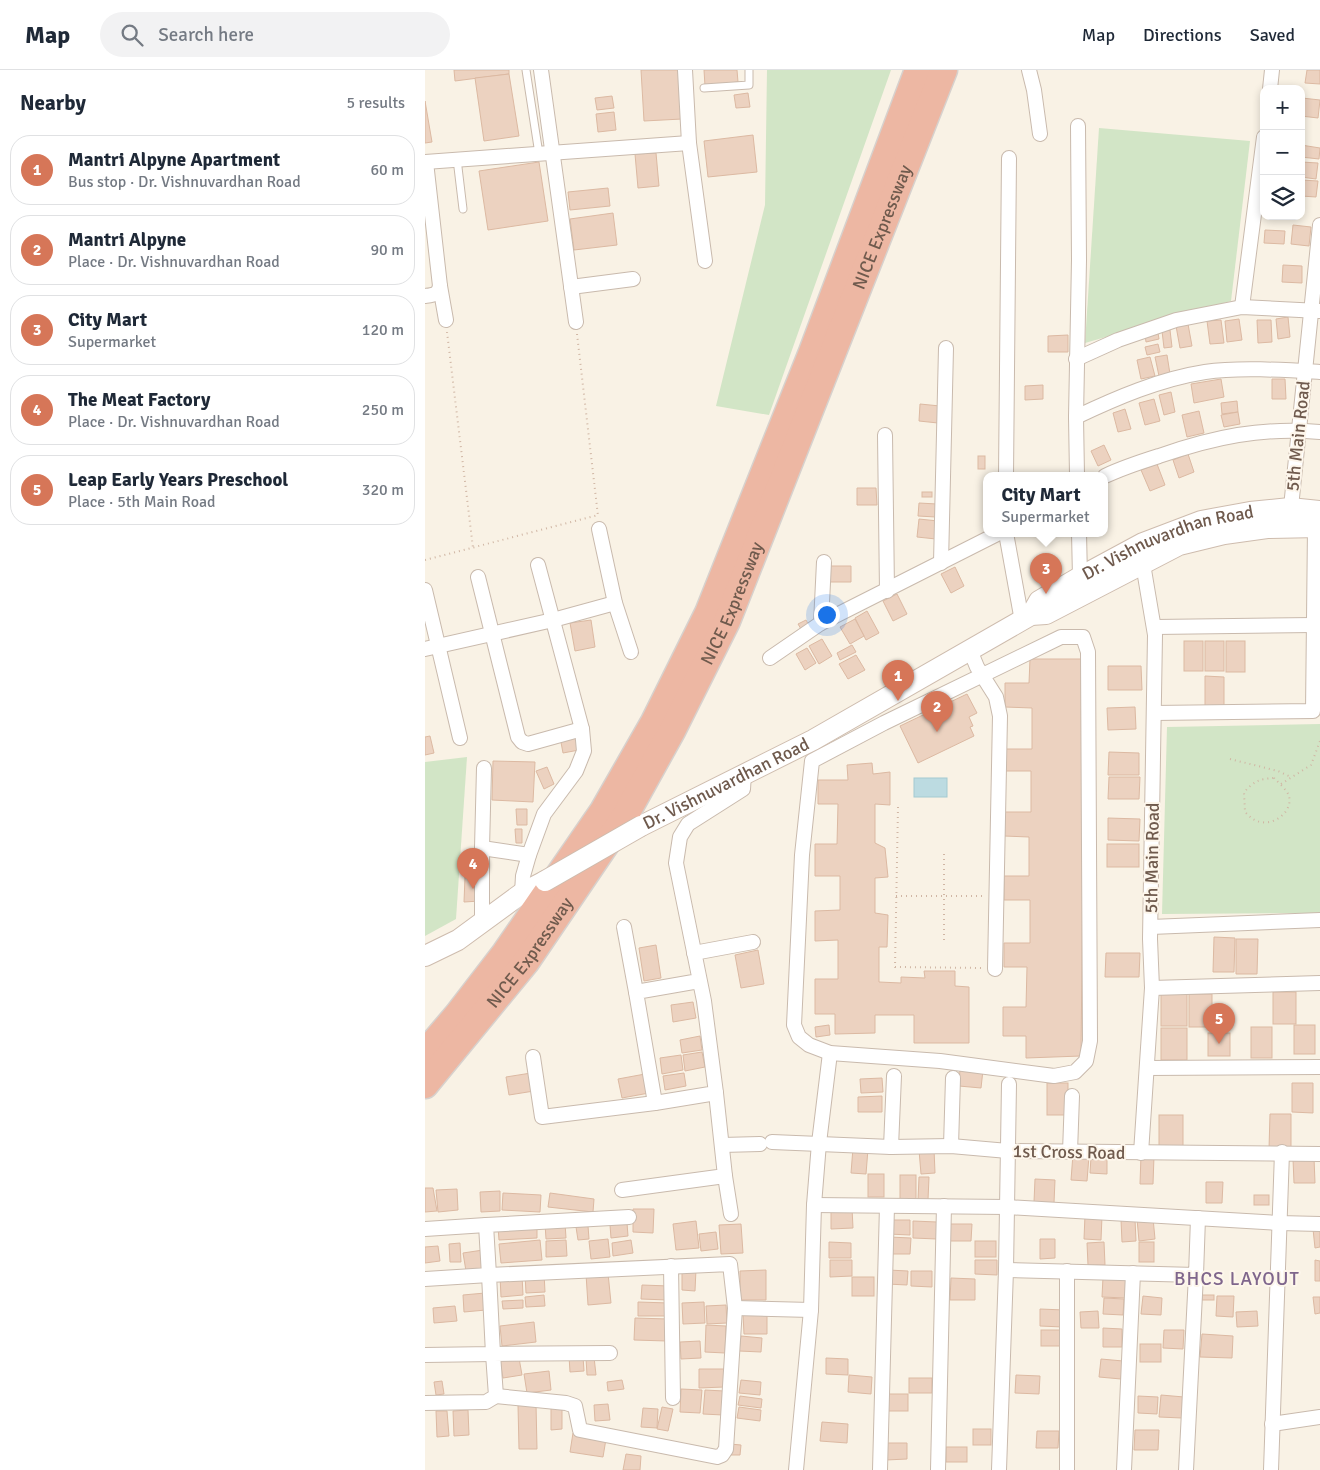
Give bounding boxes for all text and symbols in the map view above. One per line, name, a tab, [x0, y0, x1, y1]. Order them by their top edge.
search box	[100, 12, 450, 57]
text: Map	[25, 20, 70, 50]
icon: search	[118, 21, 146, 49]
text: Search here	[158, 23, 254, 47]
text: Map	[1082, 24, 1115, 46]
text: Directions	[1143, 24, 1222, 46]
text: Saved	[1250, 24, 1295, 46]
map controls	[1260, 85, 1305, 220]
button: +	[1260, 85, 1305, 130]
text: Nearby	[20, 90, 86, 116]
text: 5 results	[346, 93, 405, 113]
button: −	[1260, 130, 1305, 175]
text: Mantri Alpyne Apartment	[68, 148, 280, 172]
text: 1	[33, 160, 41, 180]
text: 60 m	[370, 160, 404, 180]
street label: NICE Expressway	[848, 161, 917, 292]
text: Bus stop · Dr. Vishnuvardhan Road	[68, 172, 301, 192]
button: layers	[1260, 175, 1305, 220]
text: Mantri Alpyne	[68, 228, 186, 252]
text: 2	[33, 240, 41, 260]
text: 90 m	[370, 240, 404, 260]
text: Place · Dr. Vishnuvardhan Road	[68, 252, 280, 272]
text: City Mart	[68, 308, 147, 332]
text: 3	[33, 320, 41, 340]
text: 120 m	[362, 320, 404, 340]
text: Supermarket	[68, 332, 156, 352]
street label: 5th Main Road	[1281, 380, 1315, 492]
text: The Meat Factory	[68, 388, 210, 412]
text: 4	[33, 400, 41, 420]
text: 250 m	[362, 400, 404, 420]
text: Place · Dr. Vishnuvardhan Road	[68, 412, 280, 432]
text: Leap Early Years Preschool	[68, 468, 288, 492]
popup	[983, 472, 1108, 537]
text: 5	[33, 480, 41, 500]
text: 320 m	[362, 480, 404, 500]
text: City Mart	[1001, 483, 1081, 507]
text: Place · 5th Main Road	[68, 492, 216, 512]
street label: Dr. Vishnuvardhan Road	[1078, 501, 1255, 585]
text: Supermarket	[1001, 507, 1090, 527]
street label: NICE Expressway	[696, 538, 768, 668]
pin: 3	[1030, 553, 1062, 594]
your location	[814, 602, 840, 628]
pin: 1	[882, 660, 914, 701]
pin: 2	[921, 691, 953, 732]
street label: Dr. Vishnuvardhan Road	[639, 733, 813, 834]
street label: 5th Main Road	[1140, 802, 1164, 914]
pin: 4	[457, 848, 489, 889]
street label: NICE Expressway	[482, 893, 578, 1012]
pin: 5	[1203, 1003, 1235, 1044]
street label: 1st Cross Road	[1012, 1140, 1126, 1164]
district label: BHCS LAYOUT	[1174, 1267, 1300, 1291]

